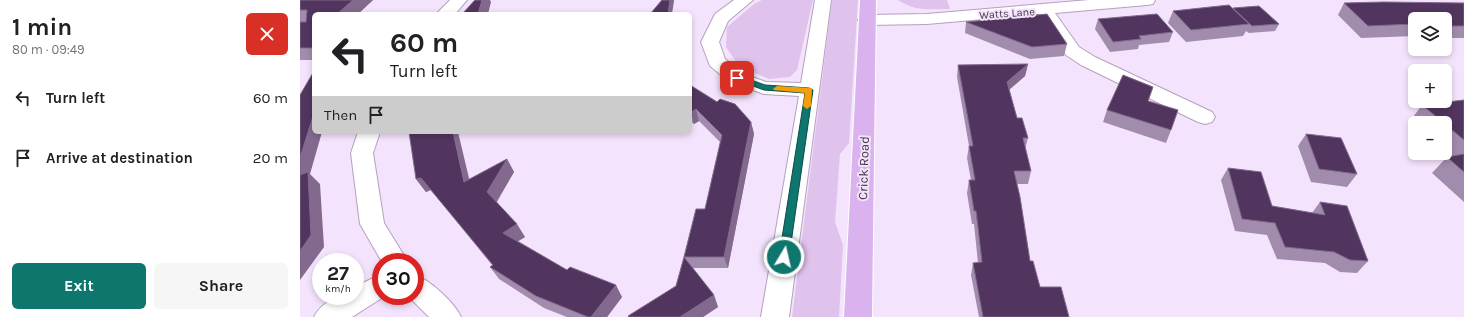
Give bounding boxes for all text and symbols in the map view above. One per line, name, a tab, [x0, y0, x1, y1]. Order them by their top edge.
street label: Watts Lane	[979, 5, 1036, 22]
map controls	[1408, 12, 1452, 160]
button: layers	[1408, 12, 1452, 56]
text: 1 min	[12, 13, 72, 41]
button: close	[246, 13, 288, 55]
text: 60 m	[390, 26, 458, 59]
icon: left	[324, 28, 376, 80]
text: 80 m · 09:49	[12, 42, 85, 57]
text: Turn left	[390, 60, 458, 82]
pin	[720, 61, 754, 95]
button: +	[1408, 64, 1452, 108]
icon: arrive	[726, 67, 748, 89]
icon: left	[12, 87, 34, 109]
text: Turn left	[46, 89, 105, 107]
text: 60 m	[253, 89, 288, 107]
icon: arrive	[365, 104, 387, 126]
text: Then	[324, 106, 357, 124]
button: −	[1408, 116, 1452, 160]
street label: Crick Road	[855, 136, 872, 200]
icon: arrive	[12, 147, 34, 169]
text: Arrive at destination	[46, 149, 193, 167]
text: 20 m	[253, 149, 288, 167]
position arrow	[763, 236, 805, 278]
speed limit sign: 30	[372, 253, 424, 305]
text: 27	[327, 262, 349, 285]
button: Exit	[12, 263, 146, 309]
button: Share	[154, 263, 288, 309]
text: km/h	[325, 283, 351, 295]

